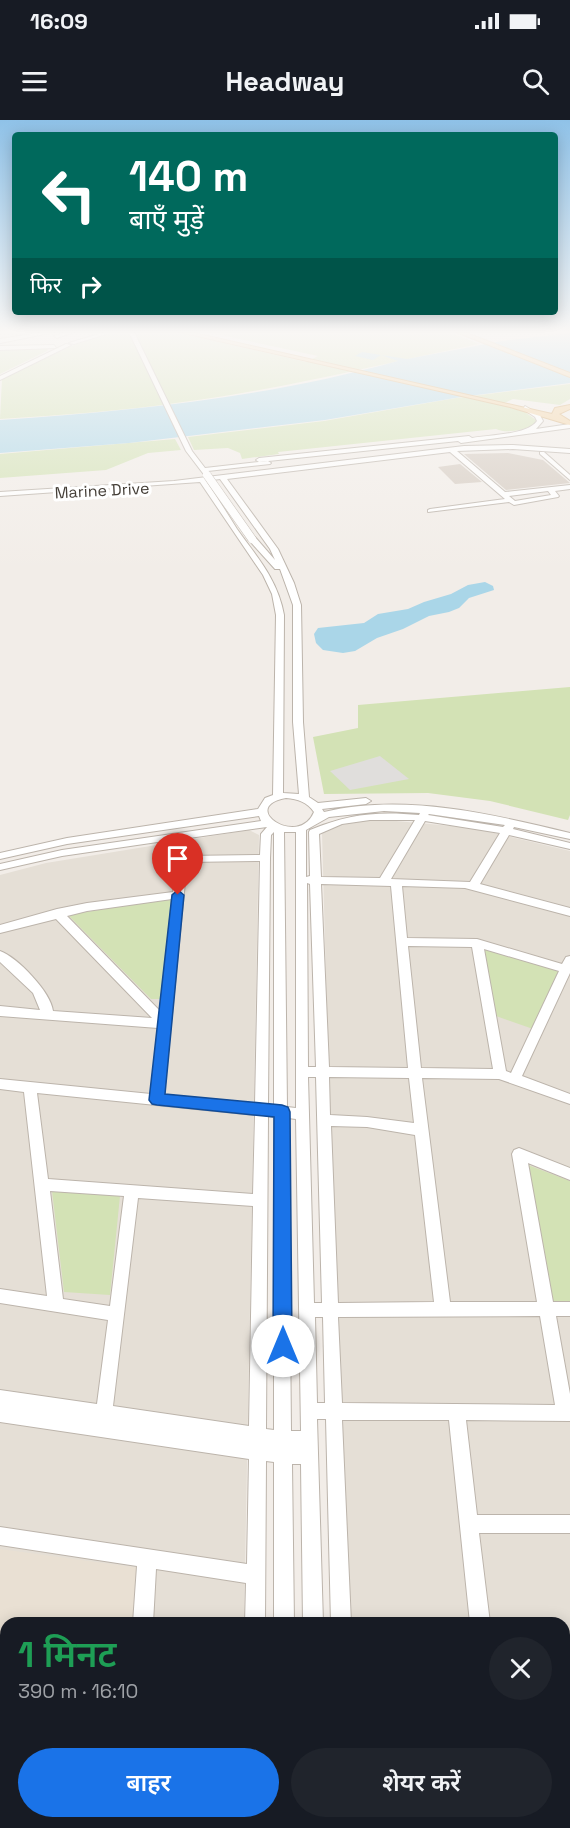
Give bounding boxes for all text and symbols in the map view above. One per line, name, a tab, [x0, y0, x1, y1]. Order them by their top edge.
text: 16:09	[30, 7, 88, 35]
text: Headway	[226, 64, 344, 99]
icon: menu	[18, 65, 51, 98]
icon: search	[519, 65, 552, 98]
text: 140 m	[129, 150, 248, 203]
icon: left	[30, 156, 108, 234]
text: बाएँ मुड़ें	[129, 202, 204, 237]
icon: right	[74, 270, 107, 303]
text: फिर	[30, 271, 62, 299]
street label: Marine Drive	[54, 478, 150, 503]
pin	[152, 833, 203, 895]
icon: arrive	[161, 842, 194, 875]
position arrow	[251, 1314, 315, 1378]
text: 1 मिनट	[18, 1632, 117, 1678]
button: close	[489, 1637, 552, 1700]
text: 390 m · 16:10	[18, 1678, 138, 1704]
button: बाहर	[18, 1748, 279, 1817]
button: शेयर करें	[291, 1748, 552, 1817]

